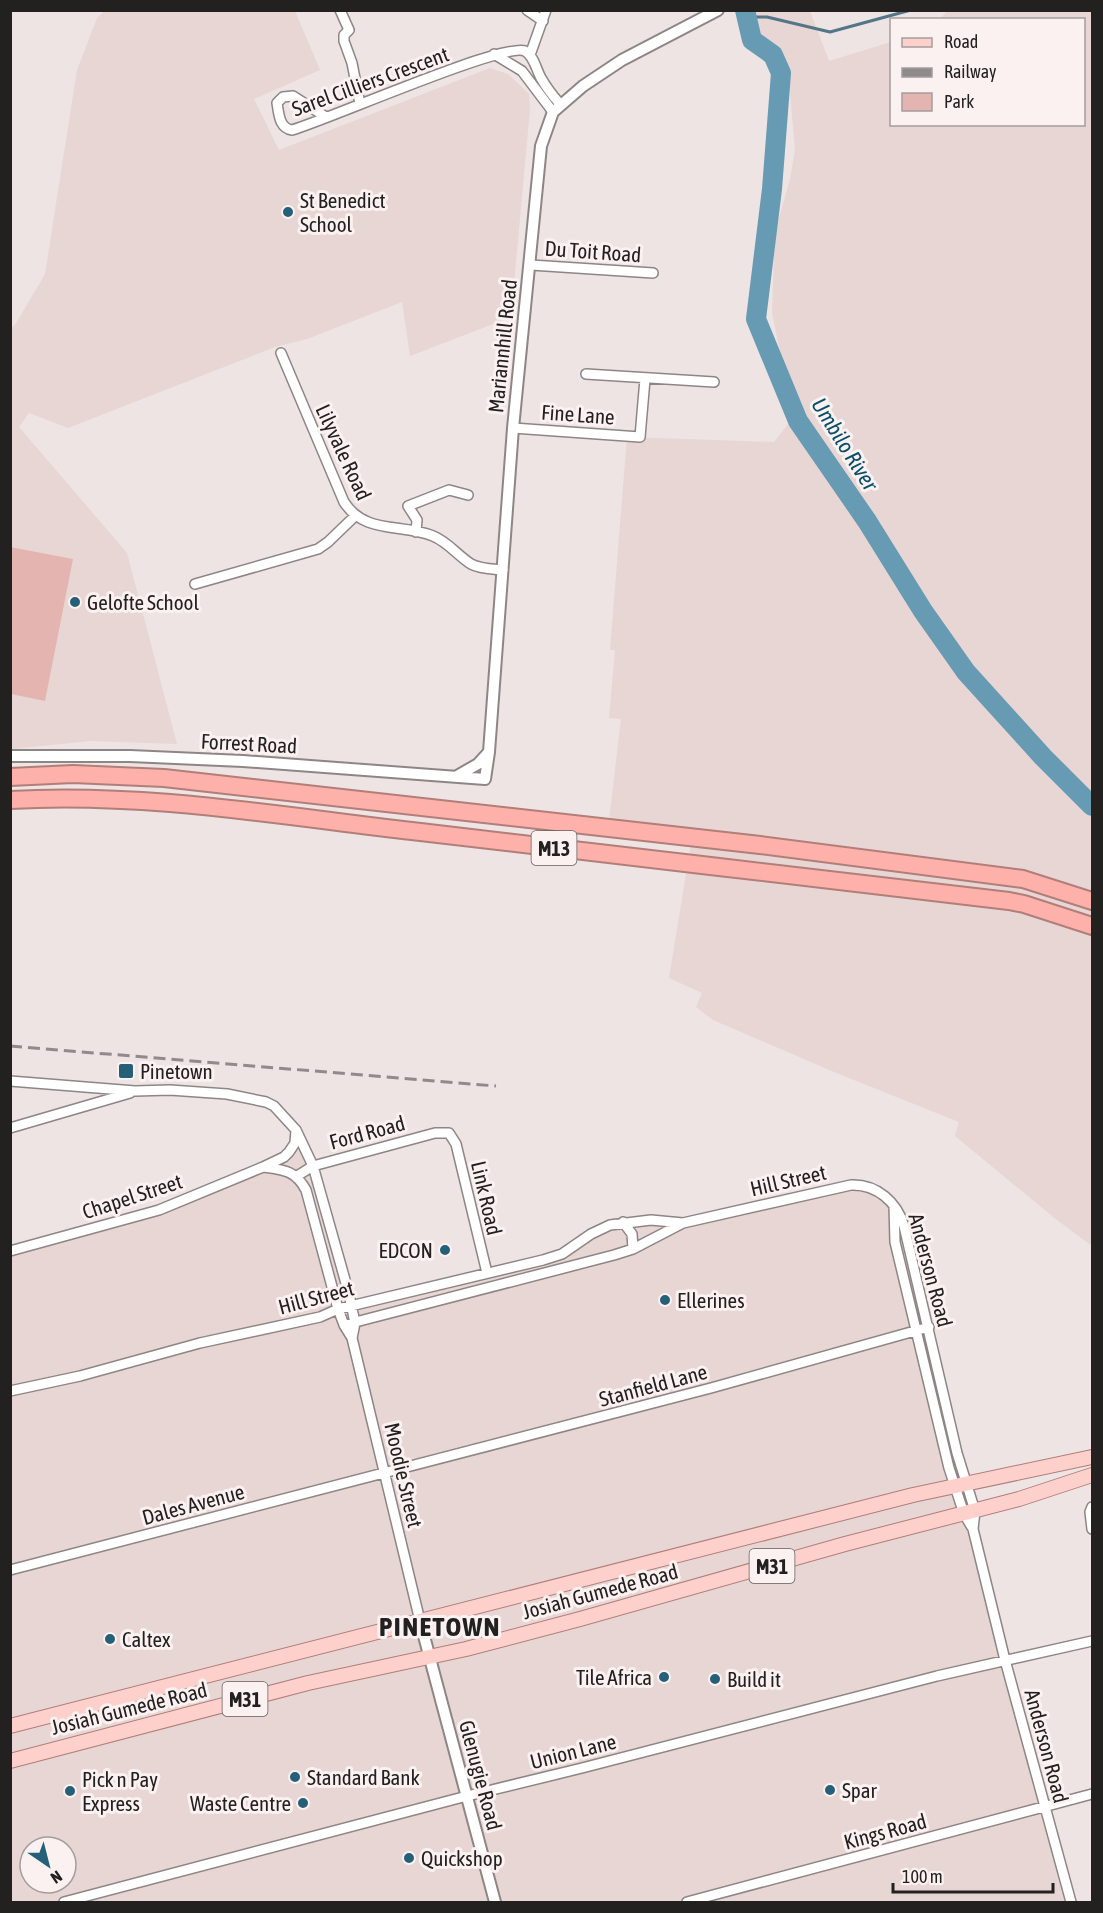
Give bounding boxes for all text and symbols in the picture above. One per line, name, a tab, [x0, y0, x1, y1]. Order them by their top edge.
legend	[890, 18, 1085, 126]
text: Road	[944, 31, 978, 52]
street label: Sarel Cilliers Crescent	[288, 41, 452, 121]
text: Railway	[944, 61, 996, 82]
text: Park	[944, 91, 974, 112]
place label: St Benedict School	[300, 188, 385, 236]
marker: St Benedict School	[281, 205, 295, 219]
street label: Du Toit Road	[544, 236, 642, 266]
street label: Mariannhill Road	[483, 278, 521, 414]
water label: Umbilo River	[806, 393, 885, 496]
street label: Fine Lane	[541, 399, 615, 429]
street label: Lilyvale Road	[311, 400, 377, 504]
place label: Gelofte School	[87, 590, 199, 614]
marker: Gelofte School	[68, 595, 82, 609]
street label: Forrest Road	[200, 728, 298, 758]
road number: M13	[532, 831, 576, 865]
place label: Pinetown	[140, 1059, 213, 1083]
marker: Pinetown	[117, 1062, 135, 1080]
street label: Ford Road	[327, 1110, 407, 1154]
street label: Link Road	[467, 1159, 507, 1237]
street label: Hill Street	[748, 1160, 828, 1200]
street label: Chapel Street	[79, 1169, 185, 1223]
street label: Anderson Road	[904, 1211, 958, 1329]
place label: EDCON	[379, 1238, 433, 1262]
marker: EDCON	[438, 1243, 452, 1257]
street label: Hill Street	[276, 1275, 356, 1319]
place label: Ellerines	[677, 1288, 745, 1312]
marker: Ellerines	[658, 1293, 672, 1307]
street label: Stanfield Lane	[596, 1359, 710, 1411]
street label: Moodie Street	[380, 1420, 428, 1530]
street label: Dales Avenue	[139, 1479, 247, 1529]
road number: M31	[750, 1549, 794, 1583]
street label: Josiah Gumede Road	[520, 1559, 680, 1623]
district label: PINETOWN	[379, 1611, 501, 1642]
place label: Caltex	[122, 1627, 171, 1651]
marker: Caltex	[103, 1632, 117, 1646]
place label: Tile Africa	[576, 1665, 652, 1689]
place label: Build it	[727, 1667, 781, 1691]
marker: Tile Africa	[657, 1670, 671, 1684]
marker: Build it	[708, 1672, 722, 1686]
street label: Josiah Gumede Road	[49, 1677, 209, 1739]
road number: M31	[222, 1682, 268, 1716]
street label: Anderson Road	[1020, 1687, 1074, 1805]
street label: Glenugie Road	[455, 1717, 507, 1833]
street label: Union Lane	[527, 1729, 619, 1773]
place label: Standard Bank	[307, 1765, 420, 1789]
place label: Pick n Pay Express	[82, 1767, 158, 1815]
marker: Standard Bank	[288, 1770, 302, 1784]
place label: Spar	[842, 1778, 878, 1802]
marker: Spar	[823, 1783, 837, 1797]
marker: Pick n Pay Express	[63, 1784, 77, 1798]
place label: Waste Centre	[190, 1791, 291, 1815]
marker: Waste Centre	[296, 1796, 310, 1810]
street label: Kings Road	[841, 1808, 929, 1854]
north arrow	[18, 1835, 78, 1895]
place label: Quickshop	[421, 1846, 503, 1870]
marker: Quickshop	[402, 1851, 416, 1865]
scale bar	[893, 1856, 1054, 1894]
text: 100 m	[902, 1866, 943, 1887]
text: N	[48, 1867, 66, 1887]

